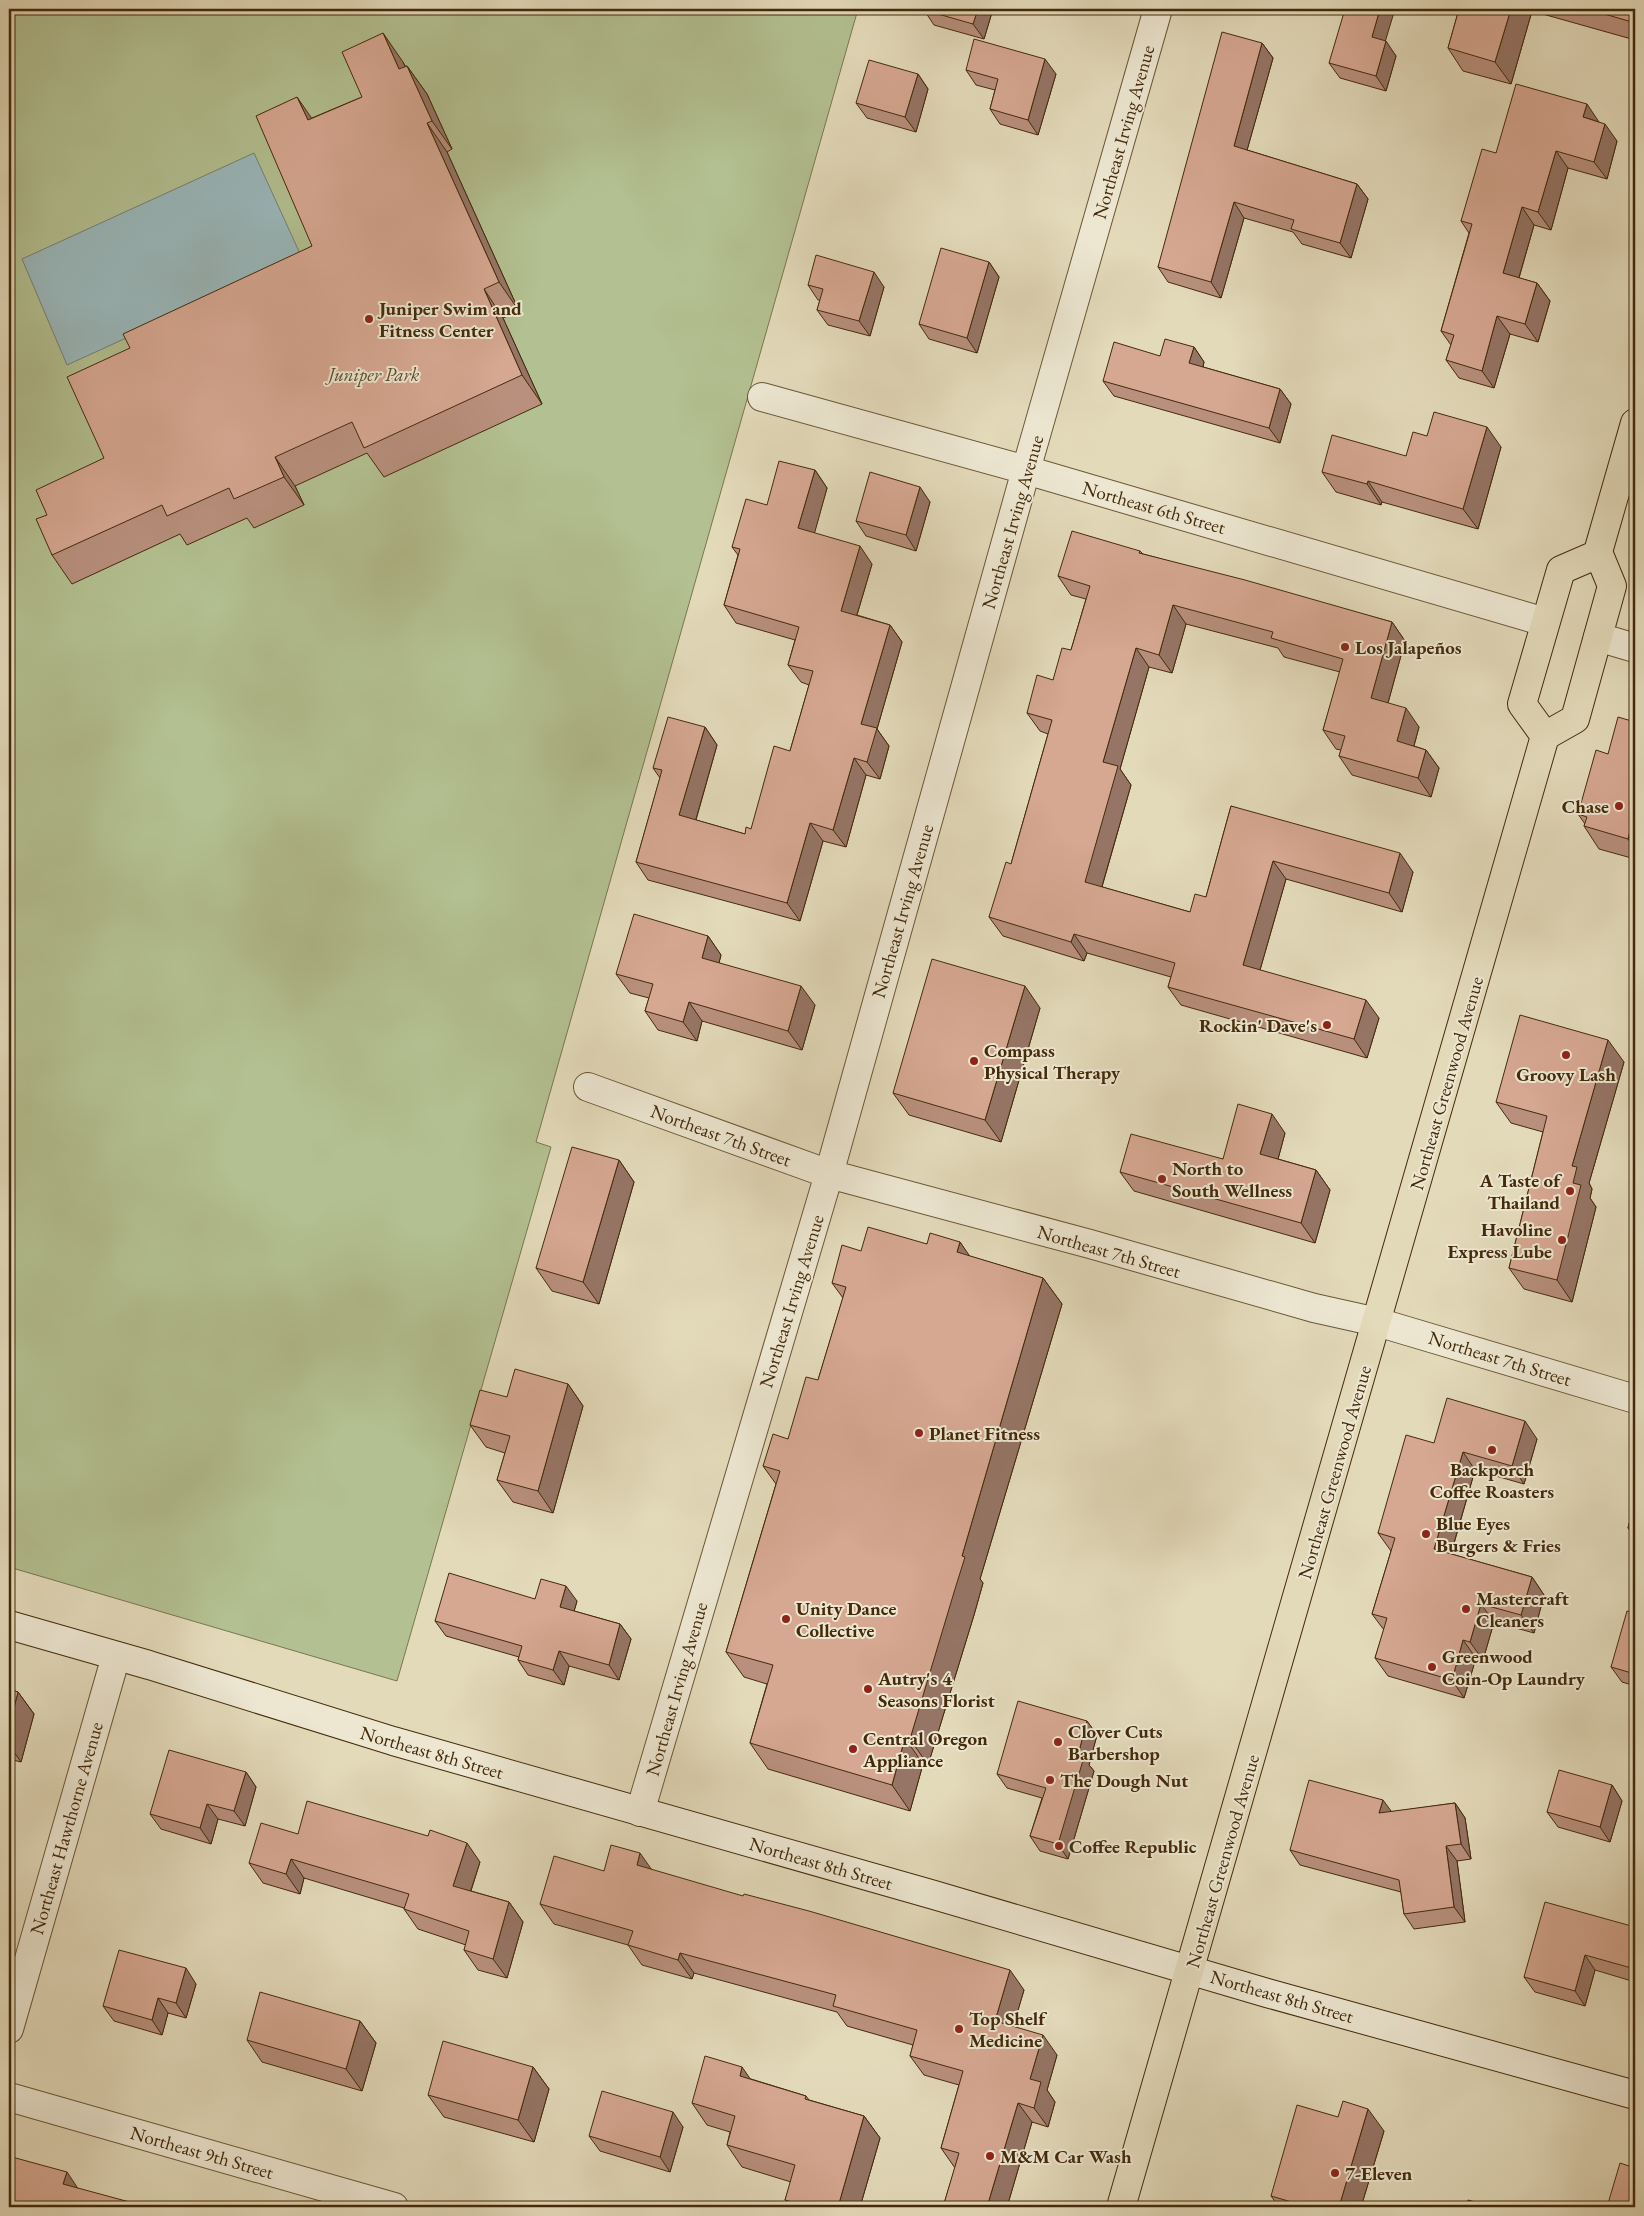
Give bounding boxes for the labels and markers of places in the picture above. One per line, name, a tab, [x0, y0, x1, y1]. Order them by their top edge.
place label: Juniper Swim and Fitness Center	[377, 296, 522, 343]
marker: Juniper Swim and Fitness Center	[363, 313, 375, 325]
place label: Los Jalapeños	[1355, 635, 1462, 660]
marker: Los Jalapeños	[1339, 641, 1351, 653]
place label: Chase	[1562, 794, 1609, 819]
marker: Chase	[1613, 800, 1625, 812]
place label: Rockin' Dave's	[1199, 1013, 1317, 1038]
marker: Rockin' Dave's	[1321, 1019, 1333, 1031]
place label: Compass Physical Therapy	[984, 1038, 1121, 1085]
marker: Groovy Lash	[1560, 1049, 1572, 1061]
marker: Compass Physical Therapy	[968, 1055, 980, 1067]
place label: Groovy Lash	[1516, 1062, 1616, 1087]
place label: North to South Wellness	[1172, 1156, 1292, 1203]
place label: A Taste of Thailand	[1478, 1168, 1562, 1215]
marker: North to South Wellness	[1156, 1173, 1168, 1185]
marker: A Taste of Thailand	[1564, 1185, 1576, 1197]
place label: Havoline Express Lube	[1447, 1217, 1552, 1264]
marker: Havoline Express Lube	[1556, 1234, 1568, 1246]
place label: Planet Fitness	[929, 1421, 1040, 1446]
marker: Planet Fitness	[913, 1427, 925, 1439]
marker: Backporch Coffee Roasters	[1486, 1444, 1498, 1456]
place label: Backporch Coffee Roasters	[1430, 1457, 1554, 1504]
place label: Blue Eyes Burgers & Fries	[1436, 1511, 1561, 1558]
marker: Blue Eyes Burgers & Fries	[1420, 1528, 1432, 1540]
place label: Mastercraft Cleaners	[1476, 1586, 1569, 1633]
place label: Unity Dance Collective	[796, 1596, 896, 1643]
marker: Mastercraft Cleaners	[1460, 1603, 1472, 1615]
marker: Unity Dance Collective	[780, 1613, 792, 1625]
place label: Greenwood Coin-Op Laundry	[1442, 1644, 1586, 1691]
marker: Greenwood Coin-Op Laundry	[1426, 1661, 1438, 1673]
place label: Autry's 4 Seasons Florist	[877, 1666, 995, 1713]
marker: Autry's 4 Seasons Florist	[862, 1683, 874, 1695]
place label: Clover Cuts Barbershop	[1068, 1719, 1163, 1766]
place label: Central Oregon Appliance	[862, 1726, 988, 1773]
marker: Clover Cuts Barbershop	[1052, 1736, 1064, 1748]
marker: Central Oregon Appliance	[847, 1743, 859, 1755]
place label: The Dough Nut	[1060, 1768, 1188, 1793]
marker: The Dough Nut	[1044, 1774, 1056, 1786]
place label: Coffee Republic	[1069, 1834, 1197, 1859]
marker: Coffee Republic	[1053, 1840, 1065, 1852]
place label: Top Shelf Medicine	[969, 2006, 1047, 2053]
marker: Top Shelf Medicine	[953, 2023, 965, 2035]
place label: M&M Car Wash	[1000, 2144, 1132, 2169]
marker: M&M Car Wash	[984, 2150, 996, 2162]
place label: 7-Eleven	[1345, 2161, 1413, 2186]
marker: 7-Eleven	[1329, 2167, 1341, 2179]

